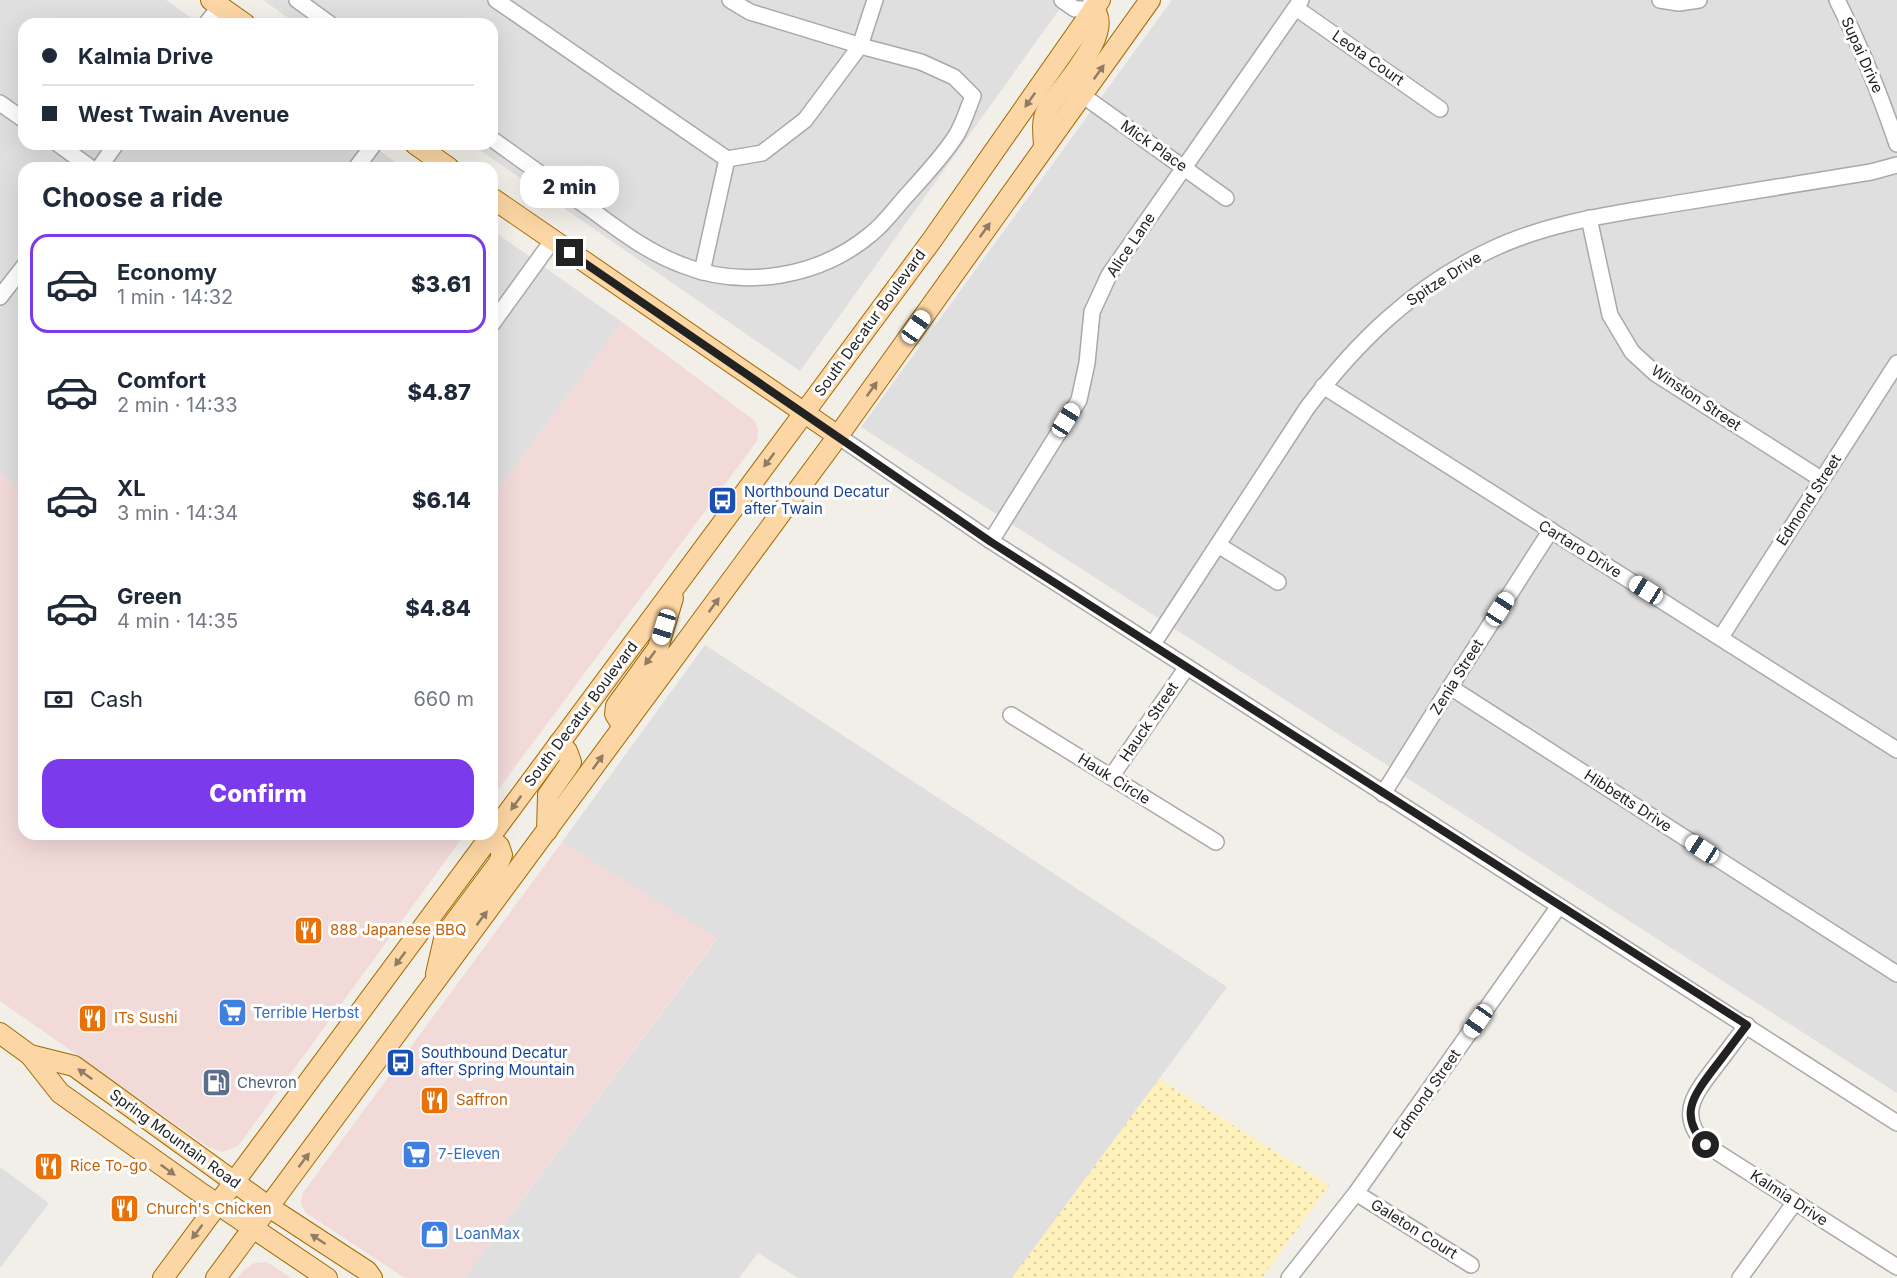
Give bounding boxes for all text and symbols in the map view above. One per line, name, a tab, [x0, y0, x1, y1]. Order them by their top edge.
street label: Supai Drive	[1837, 14, 1888, 96]
street label: Leota Court	[1329, 26, 1408, 89]
text: Kalmia Drive	[78, 43, 213, 69]
one-way arrow	[1093, 64, 1105, 80]
one-way arrow	[1024, 91, 1036, 107]
text: West Twain Avenue	[78, 101, 289, 127]
street label: Mick Place	[1117, 116, 1191, 175]
callout: 2 min	[520, 166, 620, 208]
text: 2 min	[542, 175, 597, 199]
text: Choose a ride	[42, 181, 223, 214]
street label: Alice Lane	[1102, 209, 1159, 281]
one-way arrow	[979, 223, 991, 239]
route end	[556, 239, 583, 266]
street label: South Decatur Boulevard	[810, 246, 929, 400]
street label: Spitze Drive	[1403, 247, 1485, 310]
icon: car	[45, 257, 99, 311]
text: Economy	[117, 259, 217, 285]
text: $3.61	[411, 271, 471, 297]
text: 1 min · 14:32	[117, 285, 233, 309]
car	[898, 307, 934, 347]
street label: Winston Street	[1648, 361, 1745, 435]
icon: car	[45, 365, 99, 419]
text: Comfort	[117, 367, 206, 393]
text: $4.87	[407, 379, 471, 405]
one-way arrow	[866, 381, 878, 397]
text: 2 min · 14:33	[117, 393, 238, 417]
car	[1049, 400, 1083, 440]
street label: Edmond Street	[1772, 450, 1845, 549]
one-way arrow	[764, 453, 776, 468]
icon: car	[45, 473, 99, 527]
text: XL	[117, 475, 146, 501]
place label: Northbound Decatur after Twain	[744, 482, 890, 518]
bus stop icon: Northbound Decatur after Twain	[707, 485, 739, 517]
text: $6.14	[412, 487, 471, 513]
text: 3 min · 14:34	[117, 501, 238, 525]
street label: Cartaro Drive	[1535, 515, 1625, 582]
car	[1626, 573, 1666, 607]
icon: car	[45, 581, 99, 635]
text: Green	[117, 583, 182, 609]
car	[1483, 589, 1517, 629]
text: $4.84	[405, 595, 471, 621]
one-way arrow	[707, 597, 719, 612]
car	[650, 607, 678, 647]
text: 4 min · 14:35	[117, 609, 238, 633]
street label: Zenia Street	[1426, 635, 1487, 718]
street label: South Decatur Boulevard	[520, 637, 641, 790]
one-way arrow	[644, 650, 657, 666]
street label: Hauck Street	[1115, 678, 1182, 765]
icon: cash	[42, 683, 75, 716]
text: Cash	[90, 686, 143, 712]
text: 660 m	[413, 687, 474, 711]
street label: Hauk Circle	[1075, 749, 1154, 808]
one-way arrow	[592, 754, 604, 770]
button: Confirm	[42, 759, 474, 828]
street label: Hibbetts Drive	[1581, 765, 1676, 836]
one-way arrow	[510, 794, 522, 810]
car	[1682, 832, 1722, 866]
one-way arrow	[476, 911, 488, 927]
restaurant icon: 888 Japanese BBQ	[293, 914, 325, 946]
place label: 888 Japanese BBQ	[330, 920, 466, 939]
one-way arrow	[394, 952, 406, 967]
supermarket icon: Terrible Herbst	[216, 997, 248, 1029]
car	[1460, 1001, 1496, 1041]
restaurant icon: ITs Sushi	[77, 1002, 109, 1034]
place label: Terrible Herbst	[253, 1003, 359, 1022]
place label: ITs Sushi	[114, 1008, 178, 1027]
place label: Southbound Decatur after Spring Mountain	[421, 1043, 575, 1079]
street label: Edmond Street	[1389, 1045, 1465, 1142]
bus stop icon: Southbound Decatur after Spring Mountain	[384, 1046, 416, 1078]
fuel station icon: Chevron	[200, 1067, 232, 1099]
one-way arrow	[77, 1068, 93, 1080]
place label: Chevron	[237, 1073, 297, 1092]
restaurant icon: Saffron	[419, 1084, 451, 1116]
street label: Spring Mountain Road	[106, 1085, 244, 1192]
place label: Saffron	[456, 1090, 508, 1109]
route start	[1692, 1131, 1719, 1158]
supermarket icon: 7-Eleven	[401, 1138, 433, 1170]
place label: 7-Eleven	[438, 1144, 500, 1163]
restaurant icon: Rice To-go	[33, 1150, 65, 1182]
one-way arrow	[298, 1152, 310, 1168]
place label: Rice To-go	[70, 1156, 147, 1175]
one-way arrow	[159, 1164, 175, 1176]
street label: Kalmia Drive	[1747, 1165, 1832, 1230]
restaurant icon: Church's Chicken	[109, 1193, 141, 1225]
street label: Galeton Court	[1367, 1194, 1461, 1263]
place label: Church's Chicken	[146, 1199, 272, 1218]
shop icon: LoanMax	[418, 1218, 450, 1250]
one-way arrow	[191, 1224, 204, 1240]
place label: LoanMax	[455, 1224, 520, 1243]
one-way arrow	[311, 1233, 327, 1245]

